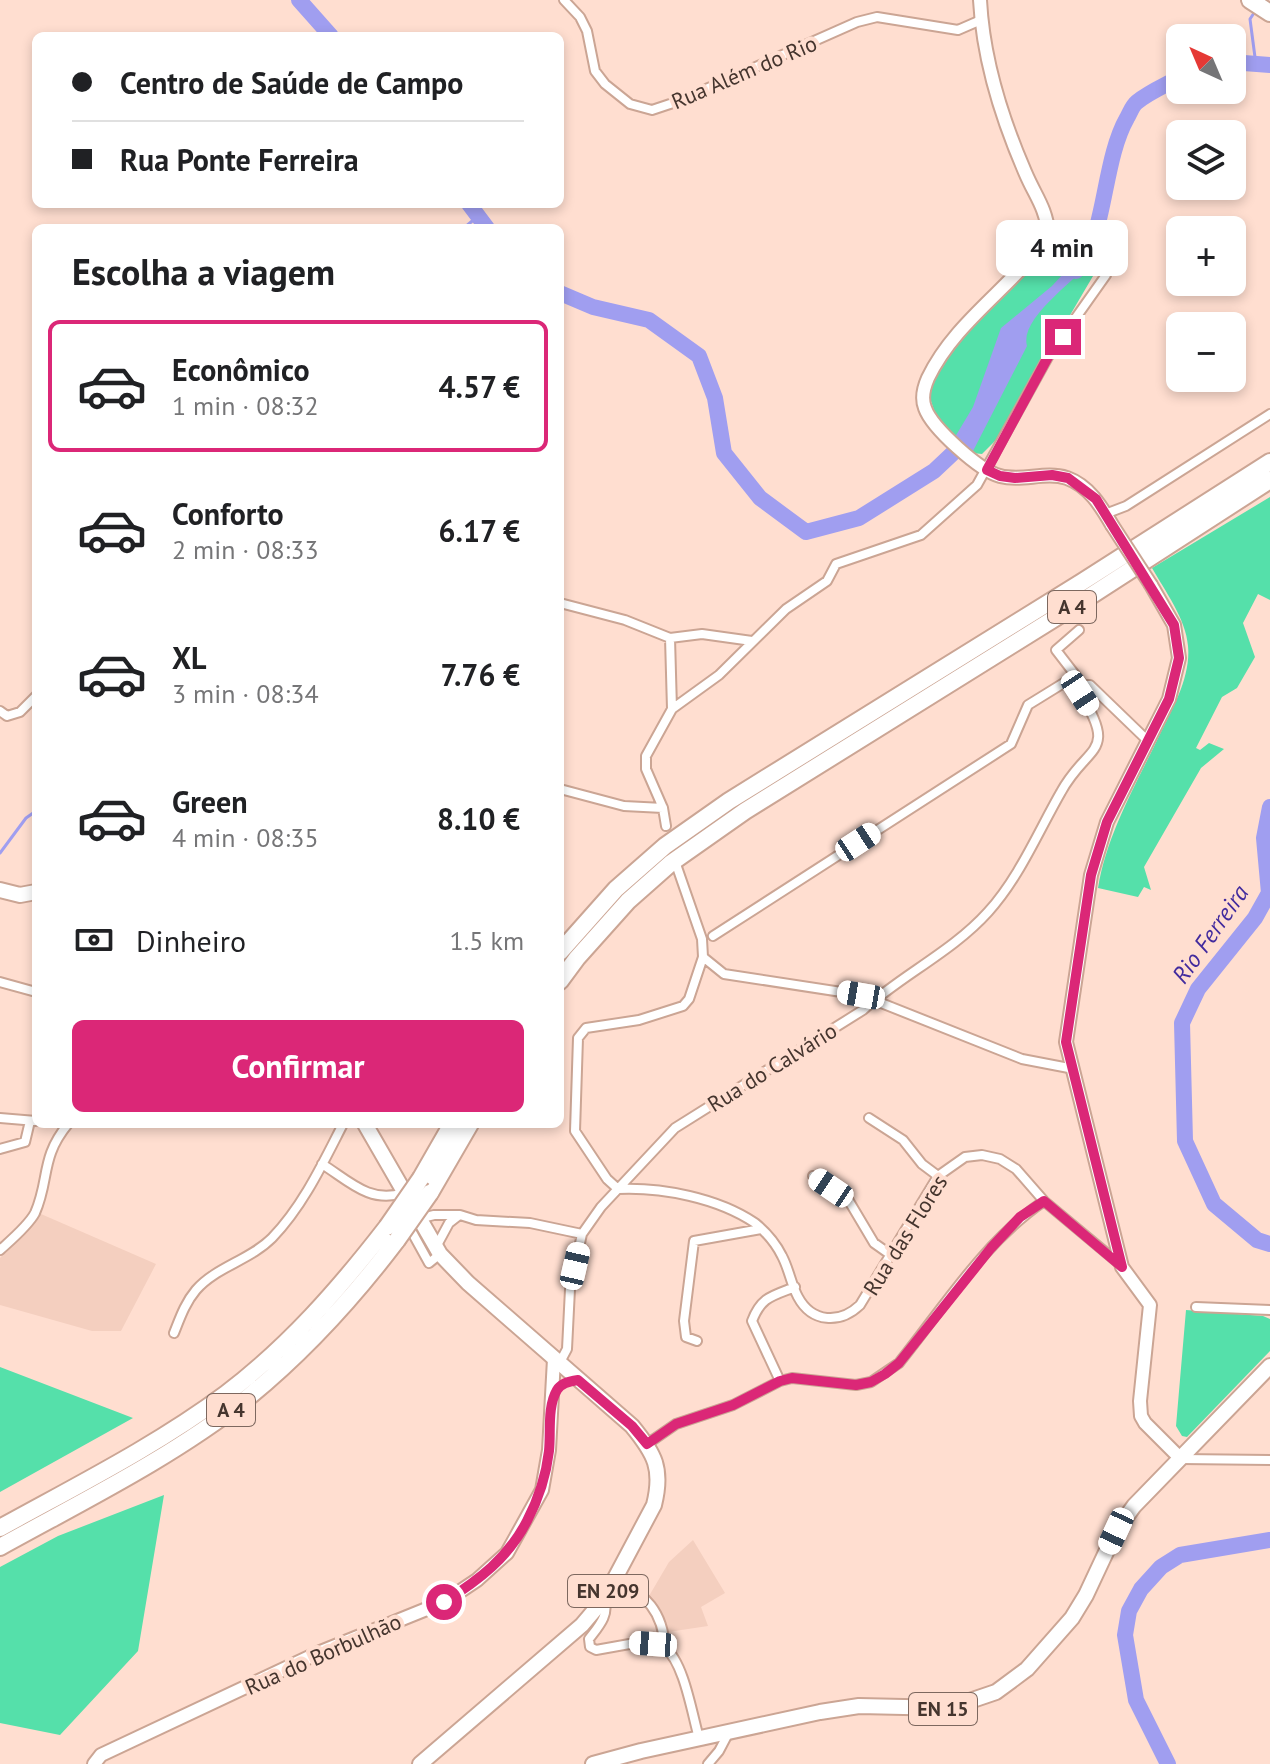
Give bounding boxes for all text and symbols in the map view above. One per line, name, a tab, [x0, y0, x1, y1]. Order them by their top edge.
north arrow	[1166, 24, 1246, 104]
map controls	[1166, 24, 1246, 392]
street label: Rua Além do Rio	[667, 29, 821, 115]
text: Centro de Saúde de Campo	[120, 63, 463, 102]
button: layers	[1166, 120, 1246, 200]
text: Rua Ponte Ferreira	[120, 140, 359, 179]
button: +	[1166, 216, 1246, 296]
callout: 4 min	[997, 221, 1129, 277]
text: 4 min	[1030, 231, 1094, 264]
text: Escolha a viagem	[72, 248, 335, 295]
button: −	[1166, 312, 1246, 392]
route end	[1045, 319, 1081, 355]
icon: car	[76, 350, 148, 422]
text: Econômico	[172, 350, 310, 389]
text: 4.57 €	[439, 367, 520, 406]
text: 1 min · 08:32	[172, 389, 319, 422]
icon: car	[76, 494, 148, 566]
text: Conforto	[172, 494, 284, 533]
text: 6.17 €	[439, 511, 520, 550]
text: 2 min · 08:33	[172, 533, 319, 566]
road number: A 4	[1048, 591, 1096, 623]
icon: car	[76, 638, 148, 710]
text: XL	[172, 638, 206, 677]
text: 7.76 €	[441, 655, 520, 694]
car	[1057, 666, 1103, 720]
text: 3 min · 08:34	[172, 677, 319, 710]
icon: car	[76, 782, 148, 854]
text: Green	[172, 782, 247, 821]
text: 8.10 €	[437, 799, 520, 838]
car	[831, 819, 885, 865]
text: 4 min · 08:35	[172, 821, 319, 854]
water label: Rio Ferreira	[1165, 878, 1255, 989]
icon: cash	[72, 918, 116, 962]
text: Dinheiro	[136, 921, 246, 960]
text: 1.5 km	[450, 924, 524, 957]
car	[835, 979, 887, 1011]
street label: Rua do Calvário	[702, 1016, 842, 1118]
button: Confirmar	[72, 1020, 524, 1112]
car	[804, 1165, 858, 1211]
street label: Rua das Flores	[857, 1170, 953, 1300]
car	[558, 1240, 592, 1292]
road number: A 4	[207, 1394, 255, 1426]
car	[1095, 1504, 1137, 1558]
road number: EN 209	[568, 1575, 648, 1607]
route start	[426, 1584, 462, 1620]
street label: Rua do Borbulhão	[241, 1607, 405, 1701]
car	[628, 1630, 678, 1658]
road number: EN 15	[909, 1693, 977, 1725]

